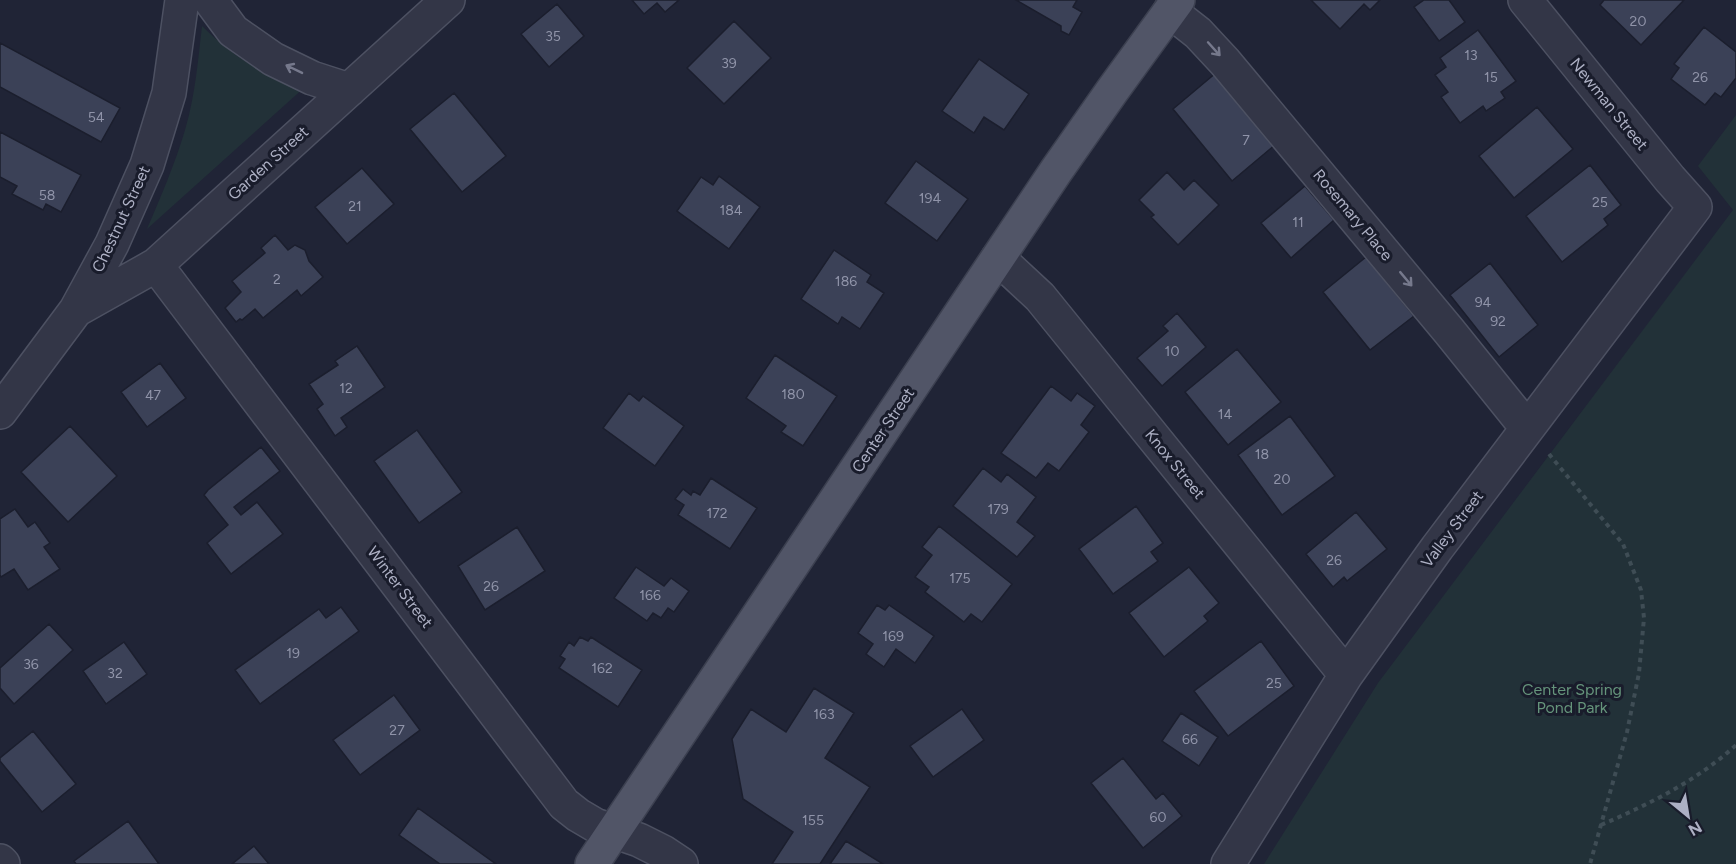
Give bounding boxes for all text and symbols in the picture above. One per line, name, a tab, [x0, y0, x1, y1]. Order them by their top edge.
house number: 20	[1630, 13, 1646, 30]
house number: 35	[545, 28, 561, 45]
one-way arrow	[1207, 41, 1221, 56]
house number: 13	[1464, 47, 1478, 64]
street label: Newman Street	[1566, 54, 1652, 154]
house number: 39	[721, 55, 737, 72]
one-way arrow	[286, 63, 303, 75]
house number: 15	[1484, 69, 1498, 86]
house number: 26	[1692, 69, 1708, 86]
house number: 54	[88, 109, 105, 126]
street label: Garden Street	[224, 122, 312, 204]
house number: 7	[1242, 132, 1250, 149]
street label: Chestnut Street	[88, 163, 154, 275]
street label: Rosemary Place	[1309, 165, 1397, 265]
house number: 58	[39, 187, 55, 204]
house number: 194	[919, 190, 942, 207]
house number: 25	[1592, 194, 1608, 211]
house number: 21	[348, 198, 362, 215]
house number: 184	[719, 202, 743, 219]
house number: 11	[1292, 214, 1304, 231]
house number: 2	[273, 271, 281, 288]
one-way arrow	[1400, 271, 1413, 287]
house number: 186	[835, 273, 857, 290]
house number: 94	[1475, 294, 1492, 311]
house number: 92	[1490, 313, 1506, 330]
house number: 10	[1165, 343, 1179, 360]
house number: 12	[339, 380, 353, 397]
street label: Center Street	[848, 384, 918, 476]
house number: 180	[781, 386, 805, 403]
house number: 47	[145, 387, 162, 404]
house number: 14	[1218, 406, 1233, 423]
street label: Knox Street	[1141, 425, 1209, 503]
house number: 18	[1255, 446, 1269, 463]
house number: 20	[1274, 471, 1290, 488]
street label: Valley Street	[1417, 487, 1487, 571]
house number: 179	[987, 501, 1009, 518]
house number: 172	[706, 505, 728, 522]
street label: Winter Street	[363, 543, 437, 631]
house number: 26	[1326, 552, 1342, 569]
house number: 175	[949, 570, 971, 587]
house number: 26	[483, 578, 499, 595]
house number: 166	[639, 587, 661, 604]
house number: 169	[882, 628, 904, 645]
house number: 19	[286, 645, 300, 662]
house number: 36	[23, 656, 39, 673]
house number: 162	[591, 660, 613, 677]
house number: 32	[107, 665, 123, 682]
house number: 25	[1266, 675, 1282, 692]
park label: Center Spring Pond Park	[1522, 680, 1622, 717]
house number: 163	[813, 706, 835, 723]
house number: 27	[389, 722, 405, 739]
house number: 66	[1182, 731, 1198, 748]
north arrow	[1658, 786, 1718, 846]
house number: 60	[1150, 809, 1166, 826]
house number: 155	[802, 812, 824, 829]
text: N	[1685, 817, 1705, 840]

